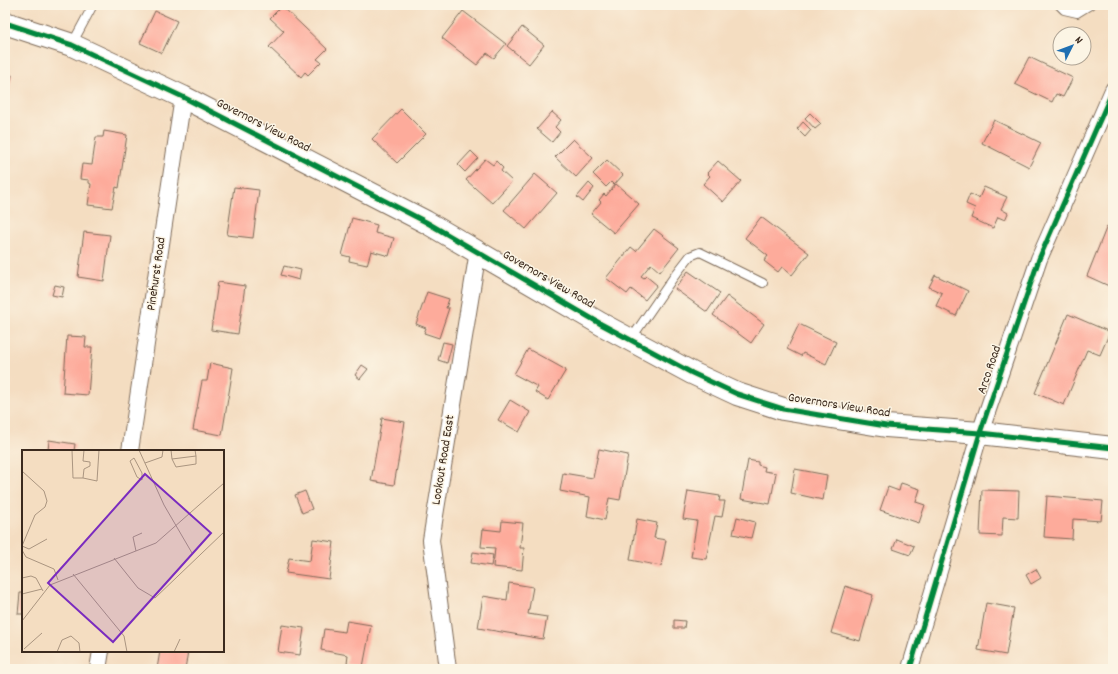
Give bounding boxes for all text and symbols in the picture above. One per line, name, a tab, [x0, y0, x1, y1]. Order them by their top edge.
north arrow	[1052, 26, 1092, 66]
text: N	[1070, 33, 1086, 48]
street label: Governors View Road	[213, 94, 313, 158]
street label: Pinehurst Road	[142, 236, 172, 312]
street label: Governors View Road	[498, 246, 598, 314]
street label: Arco Road	[973, 343, 1007, 397]
street label: Governors View Road	[786, 389, 892, 423]
street label: Lookout Road East	[428, 413, 461, 506]
inset map	[22, 450, 224, 652]

